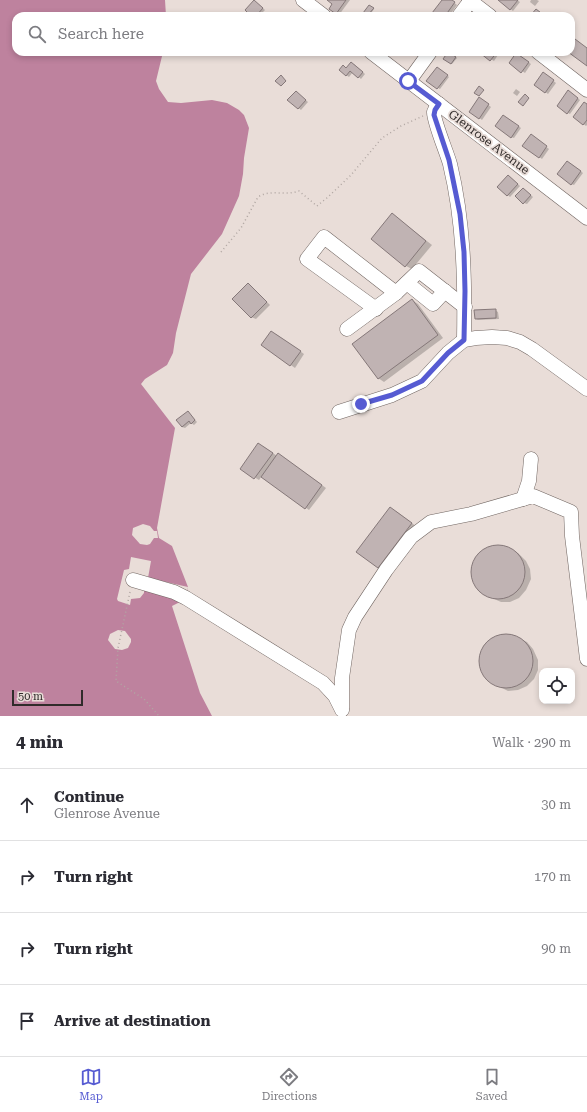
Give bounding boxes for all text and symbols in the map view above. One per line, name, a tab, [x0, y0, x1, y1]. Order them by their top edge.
search box	[12, 12, 575, 56]
icon: search	[26, 23, 48, 45]
text: Search here	[58, 25, 144, 43]
route start	[399, 72, 417, 90]
street label: Glenrose Avenue	[446, 107, 533, 177]
route end	[352, 395, 370, 413]
map controls	[539, 668, 575, 704]
button: locate	[539, 668, 575, 704]
scale bar	[12, 688, 83, 707]
text: 50 m	[18, 690, 43, 703]
text: 4 min	[16, 732, 63, 752]
text: Walk · 290 m	[492, 735, 571, 750]
text: Continue	[54, 788, 124, 806]
icon: ahead	[16, 794, 38, 816]
text: 30 m	[541, 797, 571, 812]
text: Glenrose Avenue	[54, 806, 160, 821]
icon: right	[16, 866, 38, 888]
text: Turn right	[54, 868, 133, 886]
text: 170 m	[534, 869, 571, 884]
icon: right	[16, 938, 38, 960]
text: Turn right	[54, 940, 133, 958]
text: 90 m	[541, 941, 571, 956]
icon: arrive	[16, 1010, 38, 1032]
text: Arrive at destination	[54, 1012, 210, 1030]
tab: Map	[79, 1066, 103, 1103]
tab: Directions	[262, 1066, 317, 1103]
tab: Saved	[476, 1066, 508, 1103]

